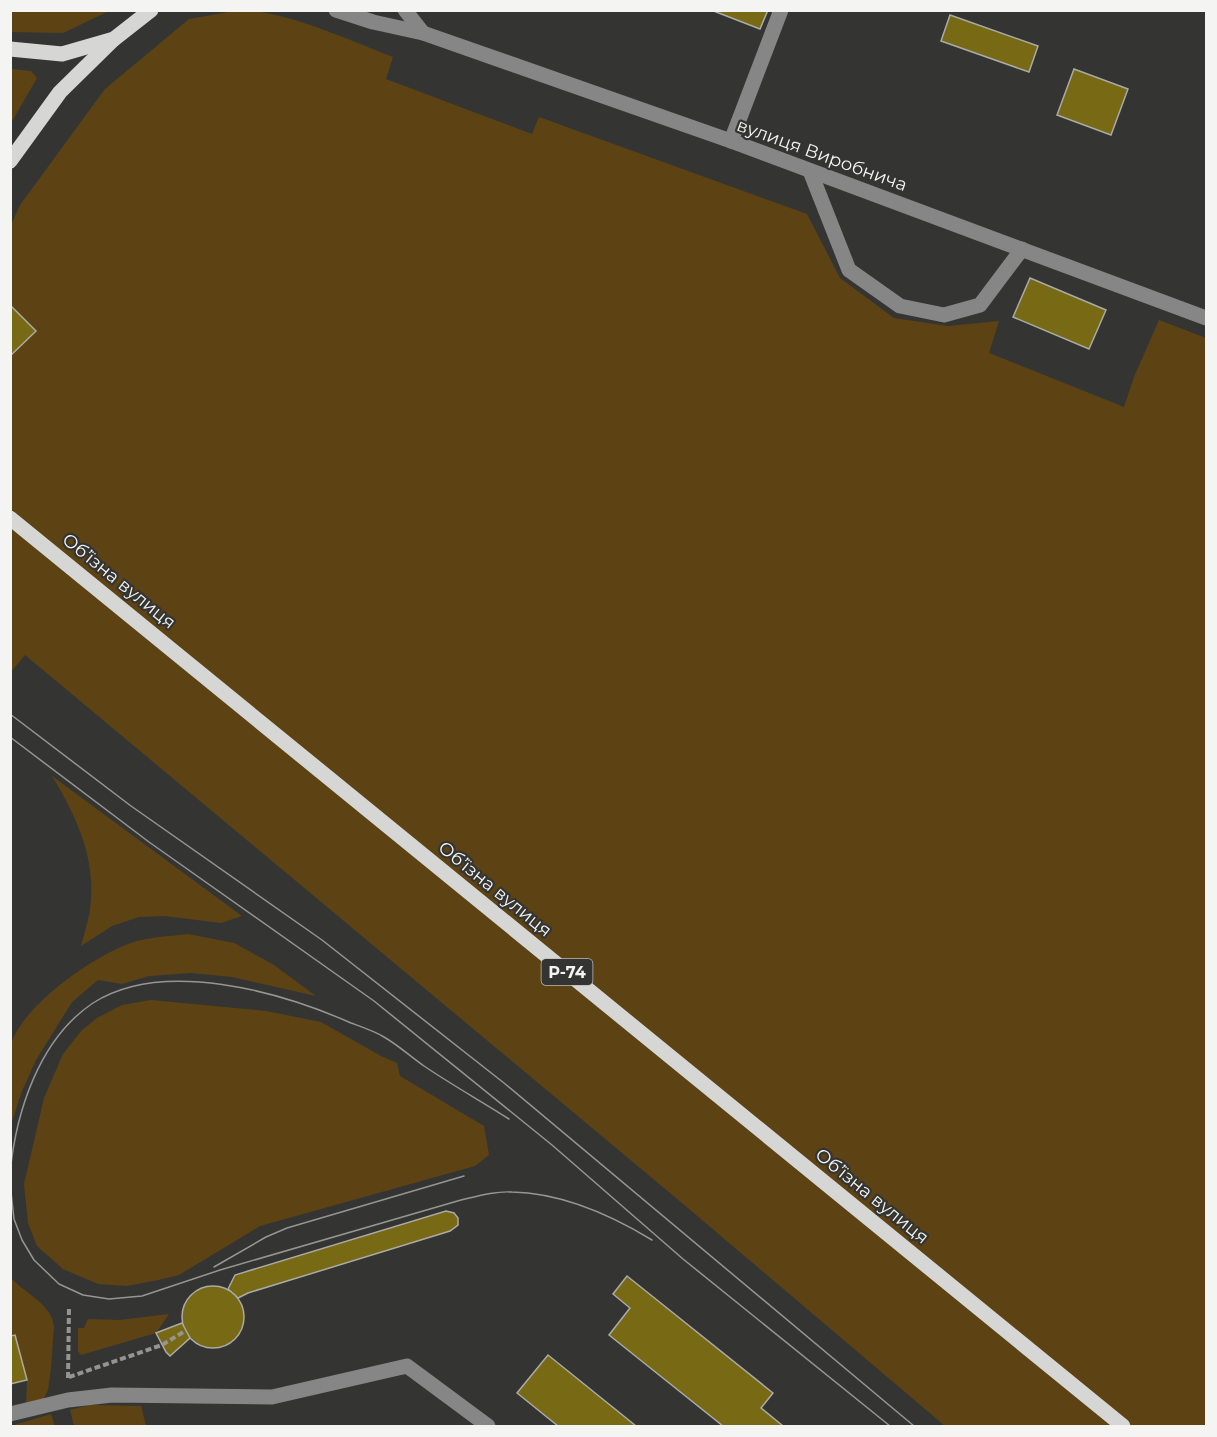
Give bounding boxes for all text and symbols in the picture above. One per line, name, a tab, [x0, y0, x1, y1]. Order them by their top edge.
street label: вулиця Виробнича	[734, 114, 910, 196]
street label: Обʼїзна вулиця	[58, 529, 180, 633]
street label: Обʼїзна вулиця	[434, 837, 556, 941]
road number: Р-74	[542, 959, 592, 985]
street label: Обʼїзна вулиця	[811, 1144, 933, 1248]

